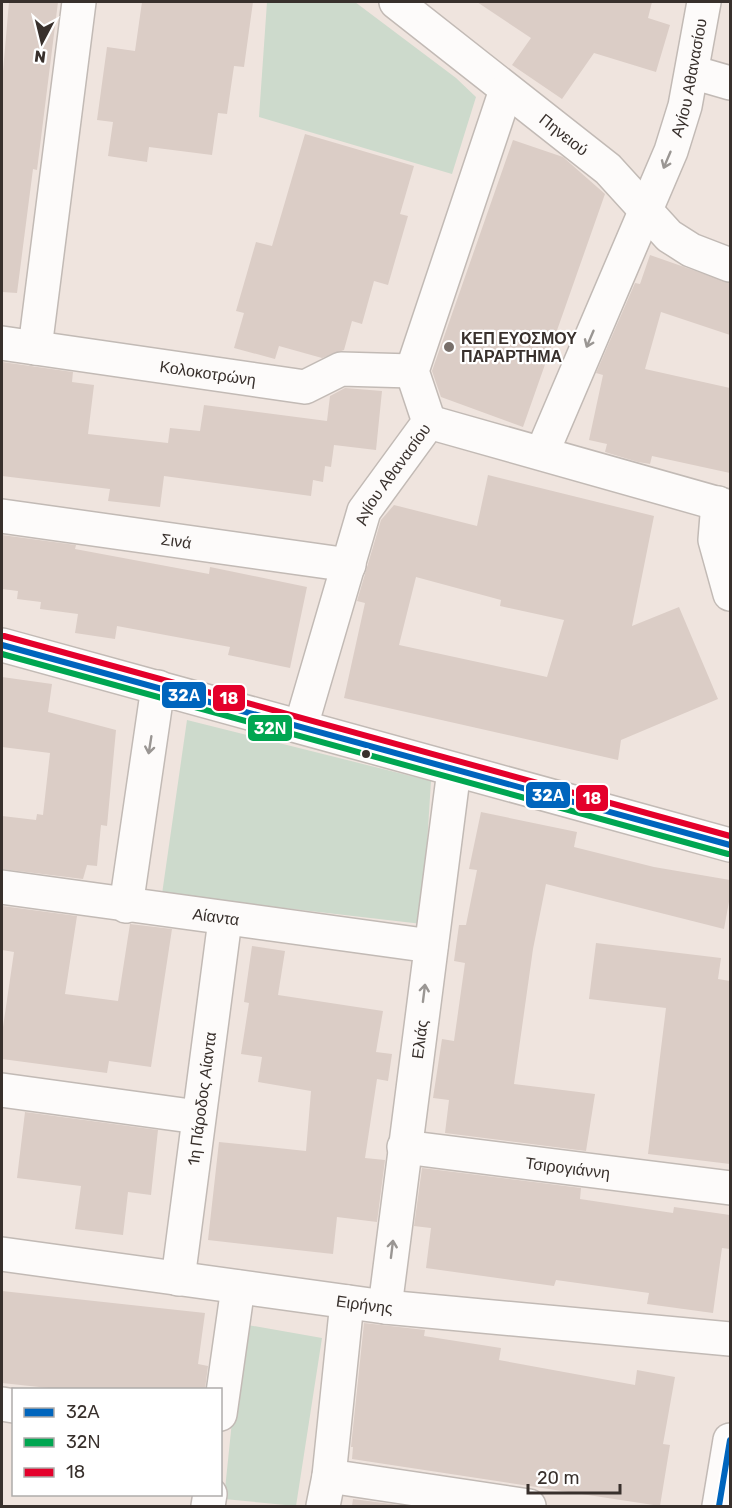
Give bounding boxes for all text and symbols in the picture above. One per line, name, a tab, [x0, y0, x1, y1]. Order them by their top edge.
north arrow	[12, 12, 72, 72]
street label: Αγίου Αθανασίου	[666, 17, 710, 139]
text: N	[33, 46, 47, 67]
street label: Πηνειού	[536, 109, 592, 159]
one-way arrow	[661, 151, 672, 169]
place label: ΚΕΠ ΕΥΟΣΜΟΥ ΠΑΡΑΡΤΗΜΑ	[461, 329, 577, 366]
one-way arrow	[584, 330, 595, 348]
marker: ΚΕΠ ΕΥΟΣΜΟΥ ΠΑΡΑΡΤΗΜΑ	[442, 340, 456, 354]
street label: Κολοκοτρώνη	[158, 357, 257, 389]
street label: Αγίου Αθανασίου	[351, 420, 434, 527]
street label: Σινά	[160, 529, 193, 552]
line badge: 32Α	[161, 681, 207, 709]
line badge: 18	[212, 684, 246, 712]
text: 32Α	[168, 686, 201, 705]
text: 18	[220, 689, 239, 708]
line badge: 32Ν	[247, 714, 293, 742]
text: 32Ν	[254, 719, 286, 738]
one-way arrow	[144, 735, 155, 754]
unlabelled marker	[360, 748, 372, 760]
line badge: 32Α	[525, 781, 571, 809]
line badge: 18	[575, 784, 609, 812]
text: 32Α	[532, 786, 565, 805]
text: 18	[583, 789, 602, 808]
street label: Αίαντα	[191, 904, 240, 929]
one-way arrow	[419, 984, 430, 1004]
street label: Ελιάς	[407, 1018, 431, 1060]
street label: 1η Πάροδος Αίαντα	[183, 1030, 220, 1167]
street label: Τσιρογιάννη	[524, 1153, 611, 1182]
one-way arrow	[387, 1240, 398, 1260]
street label: Ειρήνης	[335, 1291, 394, 1317]
legend	[12, 1388, 222, 1496]
text: 32Α	[66, 1401, 99, 1423]
text: 32Ν	[66, 1431, 100, 1453]
scale bar	[528, 1457, 620, 1495]
text: 18	[66, 1461, 85, 1483]
text: 20 m	[537, 1467, 579, 1489]

